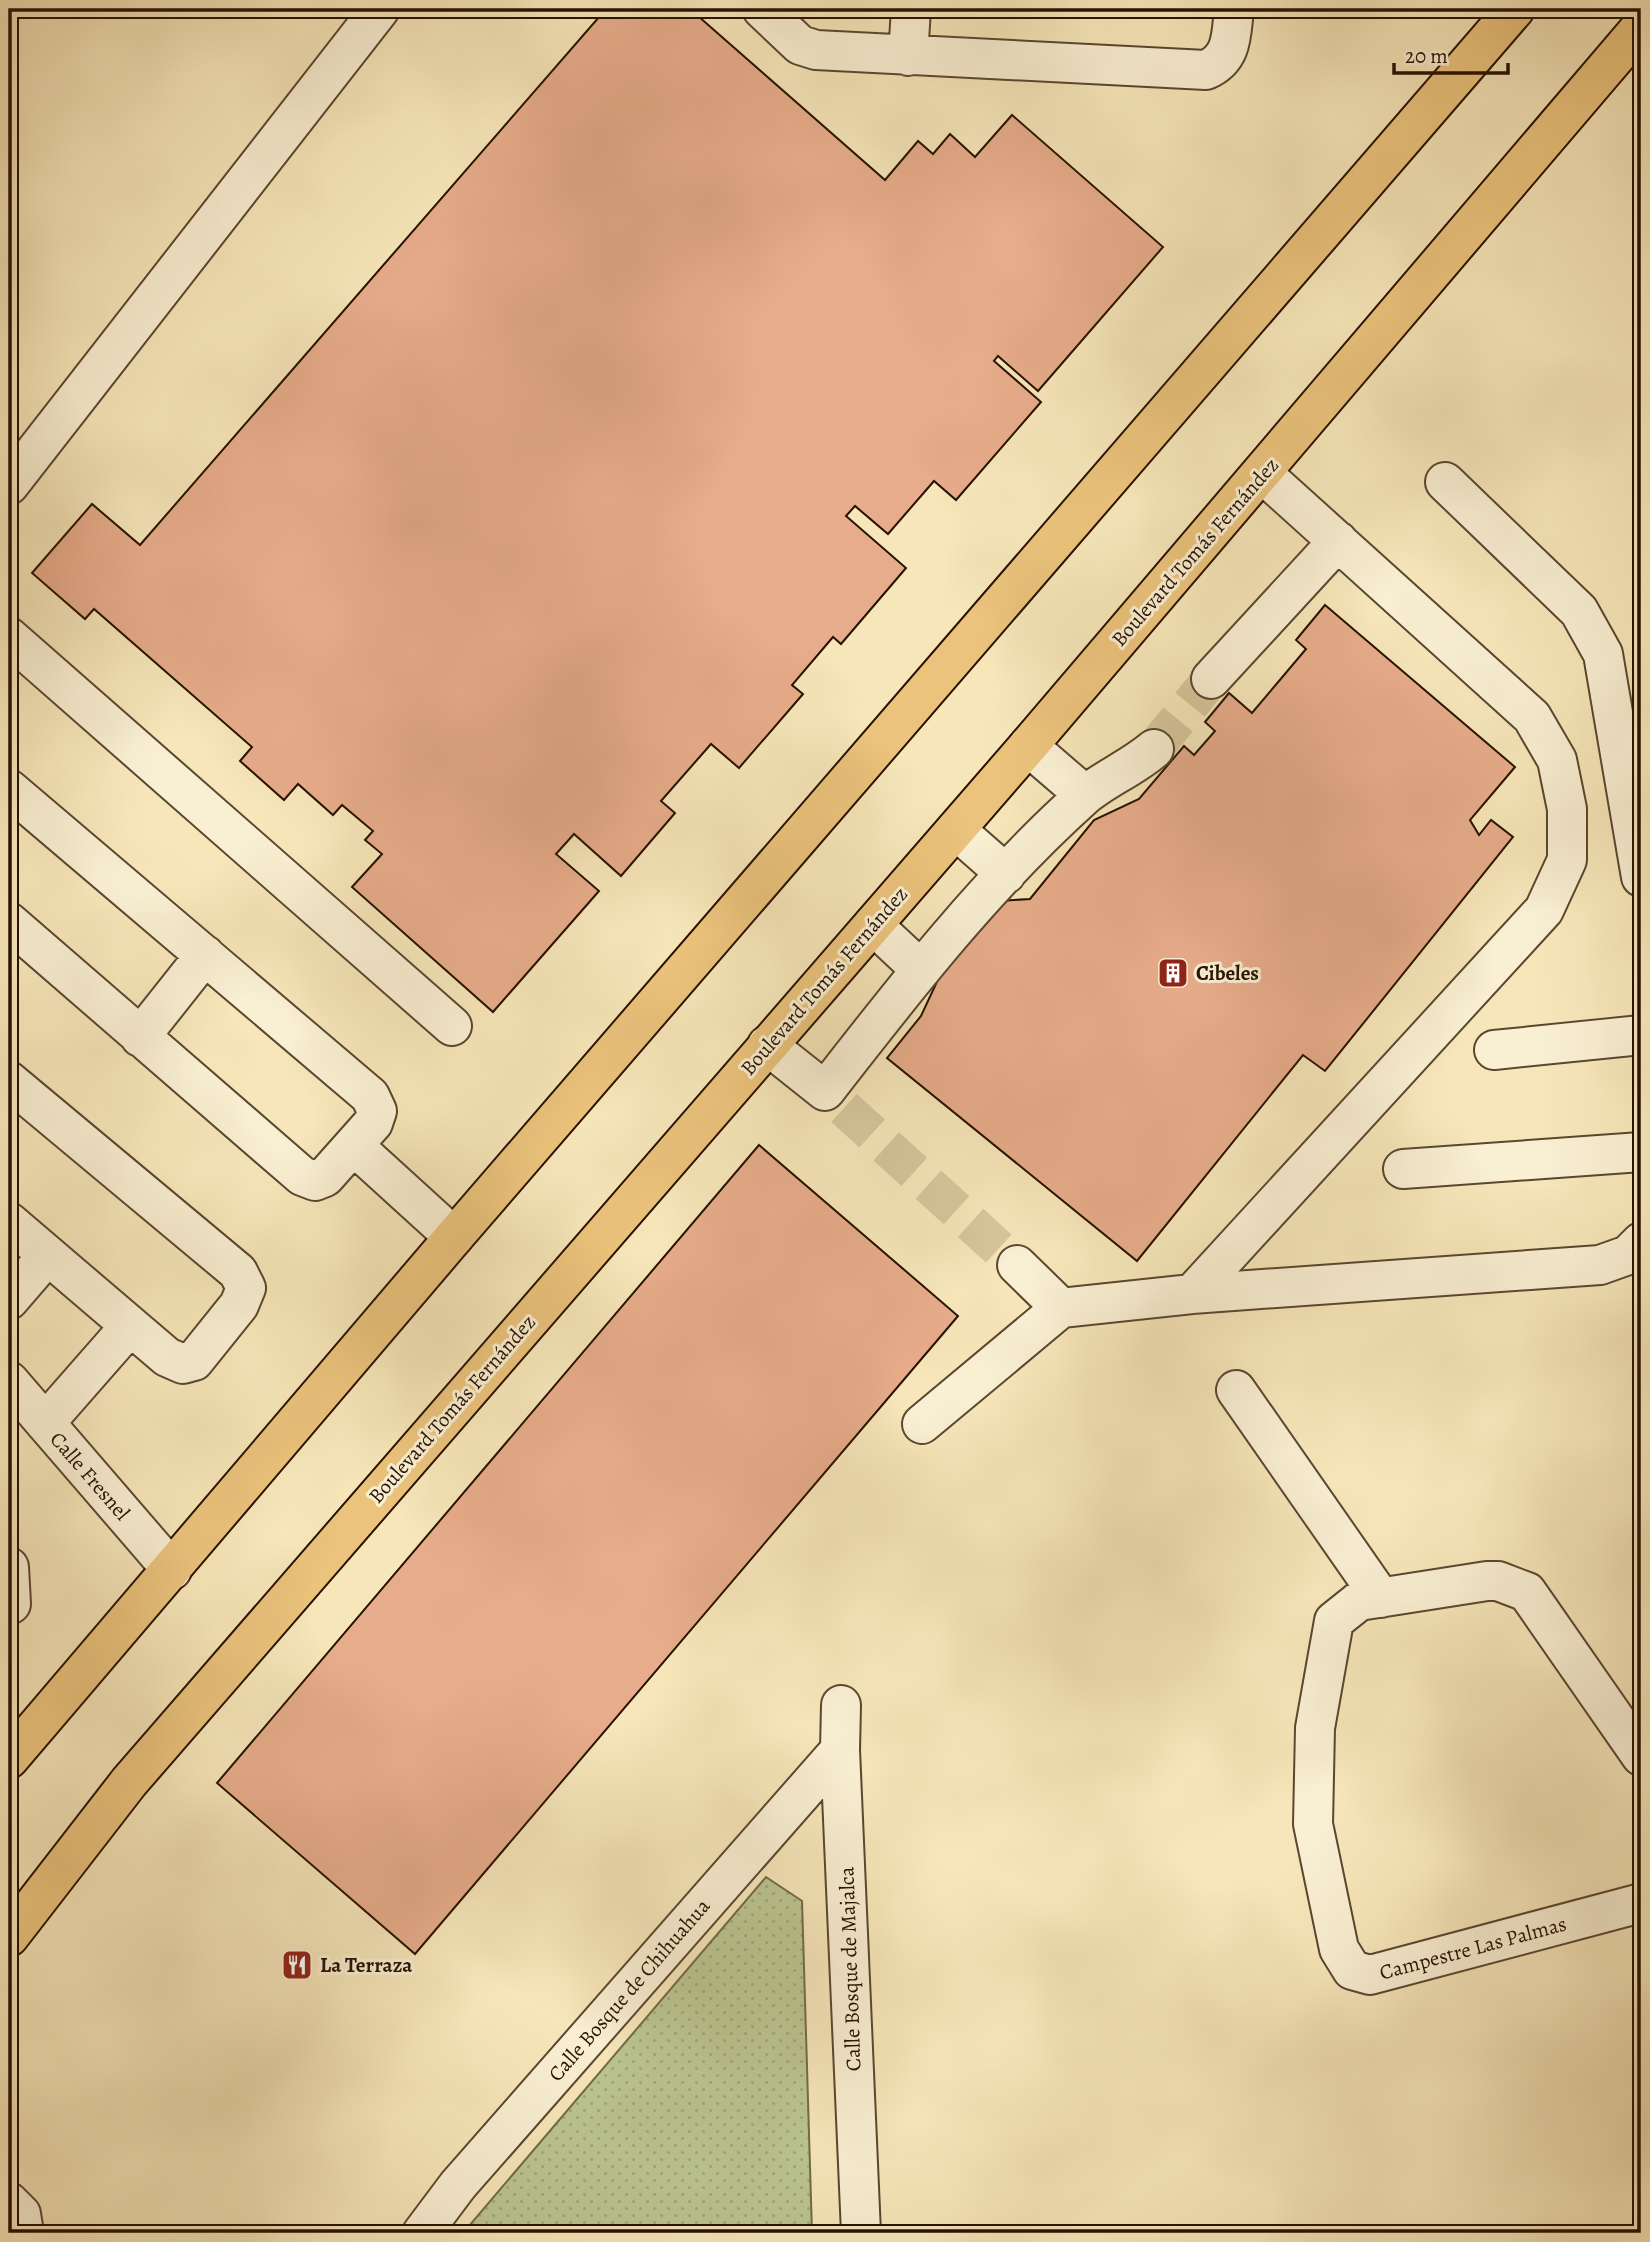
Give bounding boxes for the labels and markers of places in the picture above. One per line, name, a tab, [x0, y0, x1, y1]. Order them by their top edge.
building icon: Cibeles	[1156, 956, 1190, 990]
place label: Cibeles	[1196, 959, 1259, 987]
restaurant icon: La Terraza	[280, 1948, 314, 1982]
place label: La Terraza	[320, 1951, 413, 1979]

